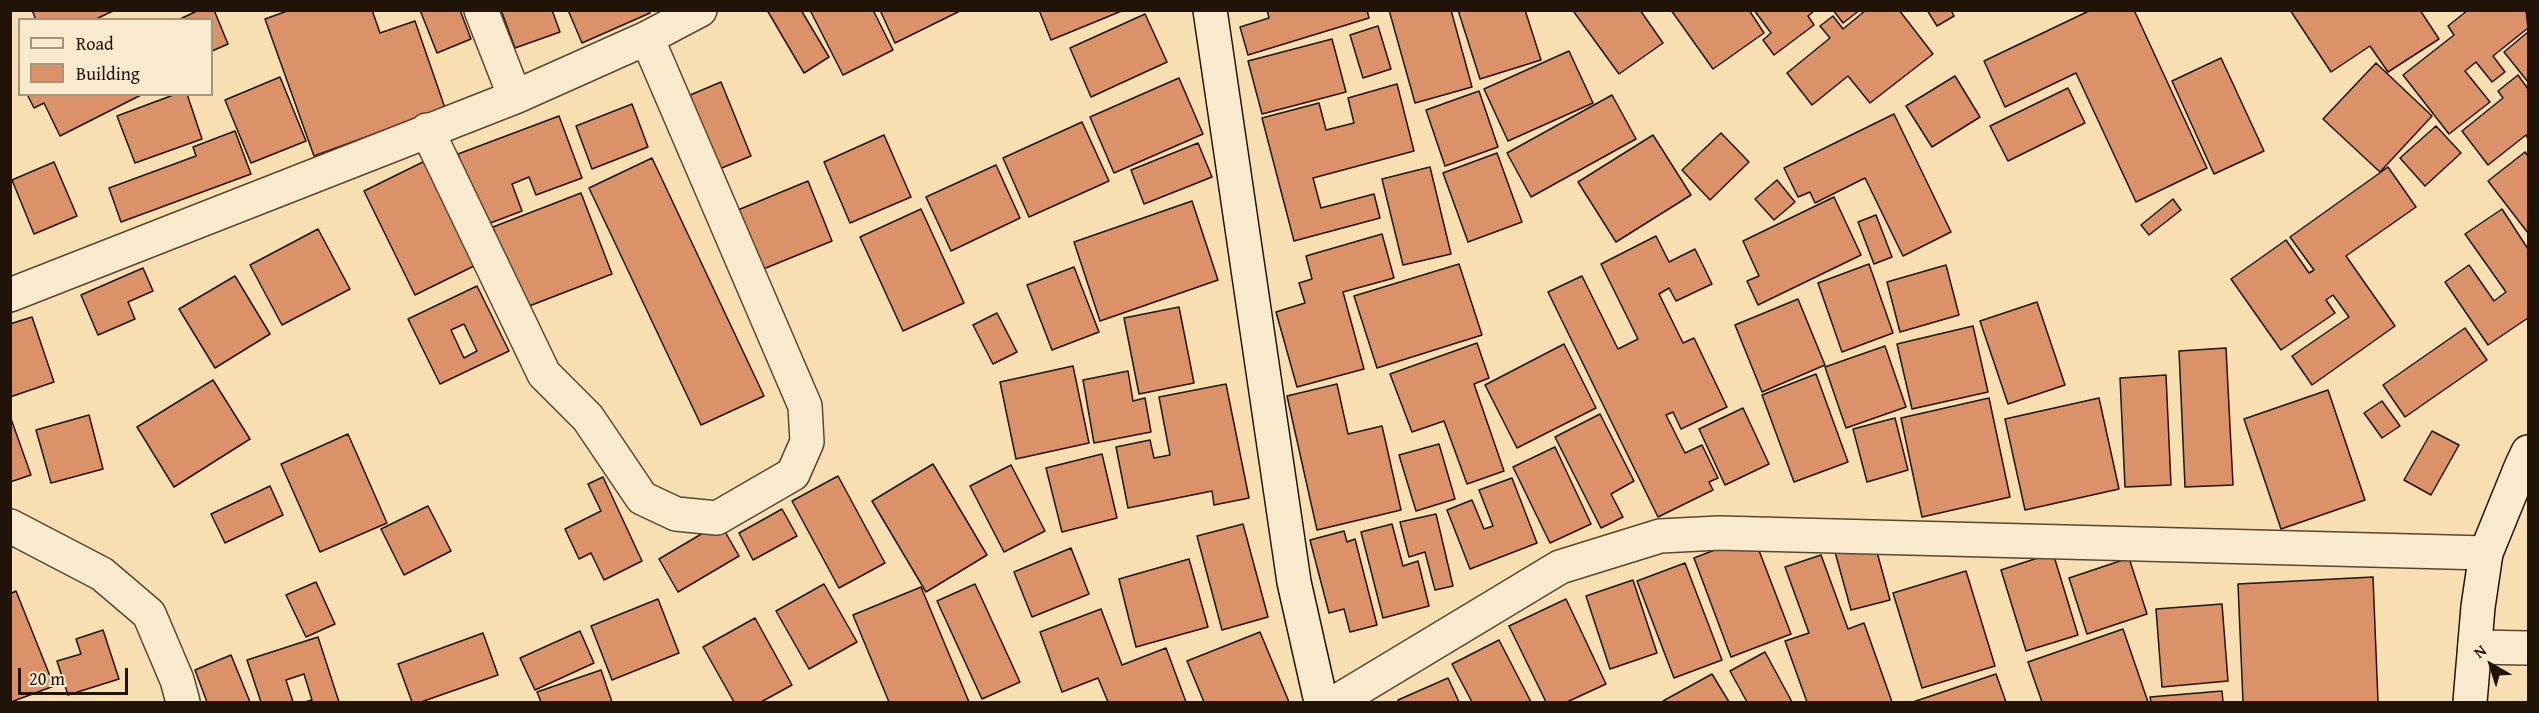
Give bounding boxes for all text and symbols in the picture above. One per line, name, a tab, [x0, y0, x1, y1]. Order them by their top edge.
legend	[18, 18, 213, 96]
text: Road	[76, 30, 114, 57]
text: Building	[76, 60, 140, 87]
north arrow	[2461, 635, 2521, 695]
text: N	[2468, 638, 2491, 664]
scale bar	[21, 656, 130, 694]
text: 20 m	[29, 665, 65, 692]

